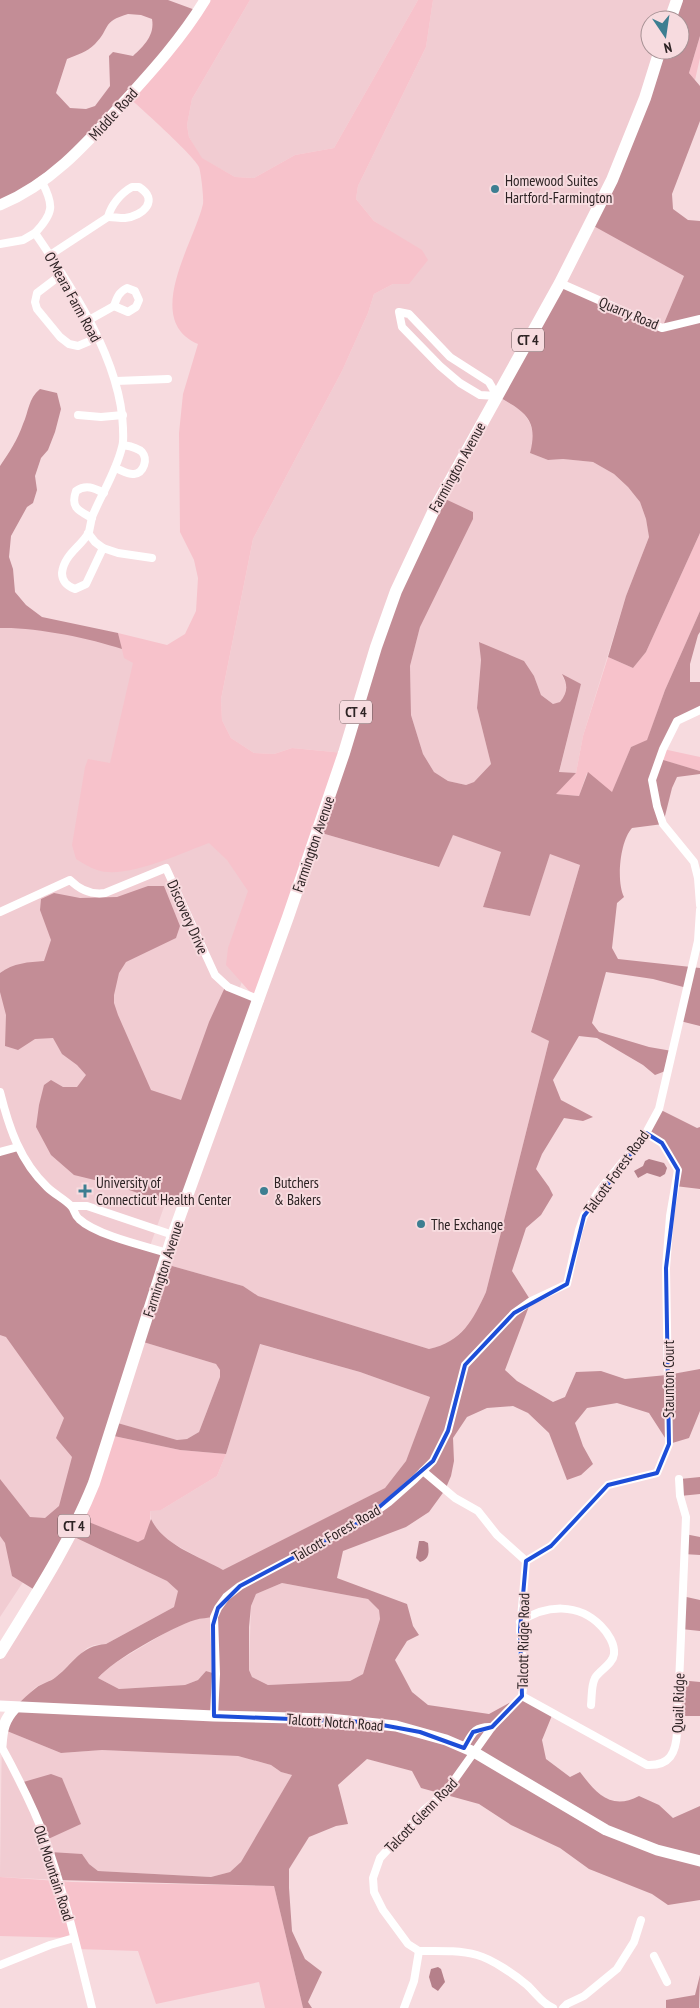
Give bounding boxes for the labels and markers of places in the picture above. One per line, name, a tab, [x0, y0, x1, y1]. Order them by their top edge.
place label: Homewood Suites Hartford-Farmington	[505, 171, 612, 207]
marker: Homewood Suites Hartford-Farmington	[489, 183, 501, 195]
place label: University of Connecticut Health Center	[96, 1173, 232, 1209]
place label: Butchers & Bakers	[274, 1173, 321, 1209]
marker: University of Connecticut Health Center	[78, 1184, 92, 1198]
marker: Butchers & Bakers	[258, 1185, 270, 1197]
place label: The Exchange	[431, 1215, 503, 1234]
marker: The Exchange	[415, 1218, 427, 1230]

